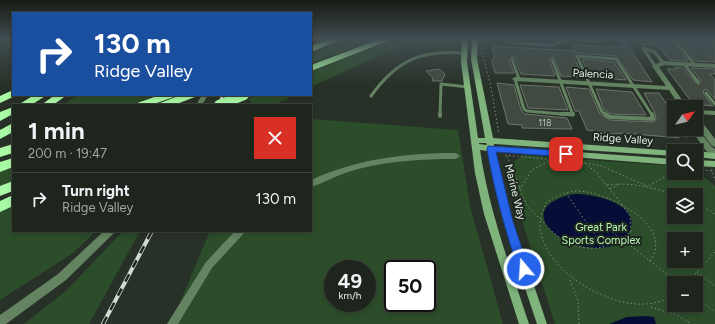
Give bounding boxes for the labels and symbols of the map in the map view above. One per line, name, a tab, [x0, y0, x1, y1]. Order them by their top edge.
street label: Palencia	[572, 66, 614, 82]
north arrow	[667, 100, 703, 136]
house number: 118	[539, 117, 552, 128]
street label: Ridge Valley	[592, 130, 654, 148]
pin	[549, 137, 583, 171]
street label: Marine Way	[502, 163, 528, 222]
park label: Great Park Sports Complex	[561, 221, 641, 247]
position arrow	[503, 248, 545, 290]
speed limit sign: 50	[384, 260, 436, 312]

